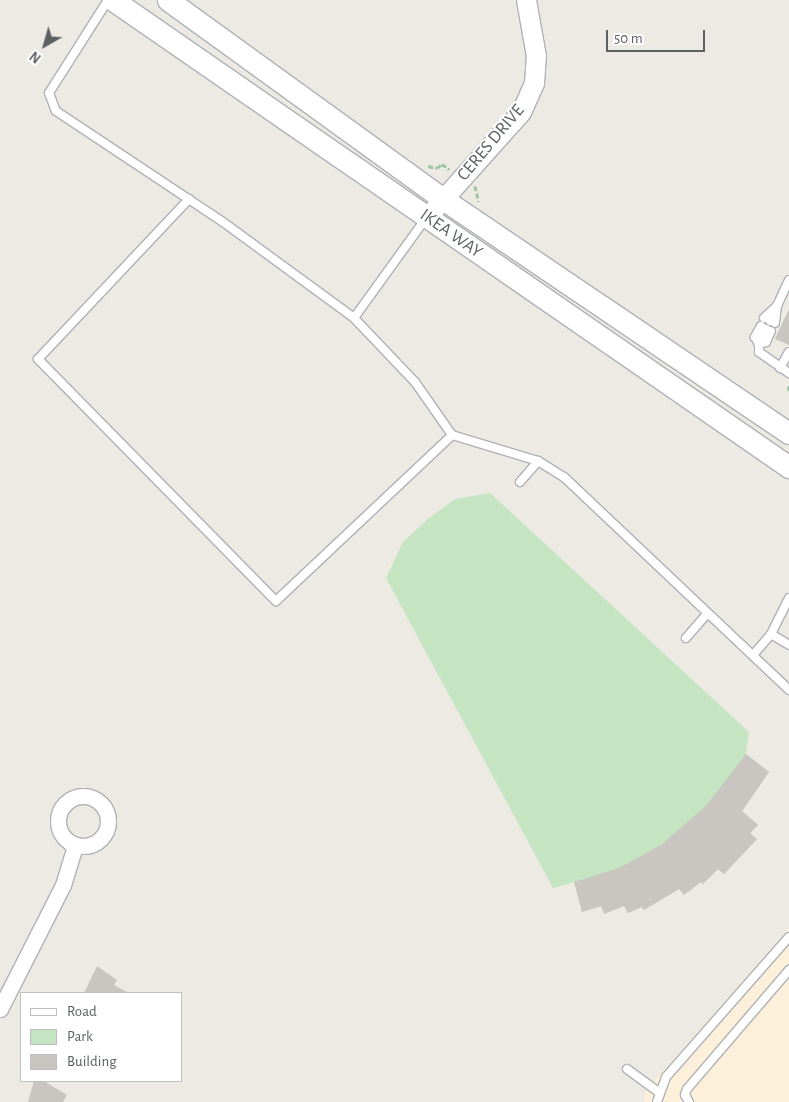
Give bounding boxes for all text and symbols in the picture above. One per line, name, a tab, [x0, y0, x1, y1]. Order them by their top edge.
north arrow	[20, 20, 70, 70]
scale bar	[609, 20, 708, 52]
text: 50 m	[614, 31, 643, 46]
text: N	[28, 48, 44, 65]
street label: CERES DRIVE	[453, 100, 529, 186]
street label: IKEA WAY	[416, 205, 486, 263]
legend	[20, 992, 182, 1082]
text: Road	[67, 1004, 97, 1019]
text: Park	[67, 1029, 93, 1044]
text: Building	[67, 1054, 117, 1069]

